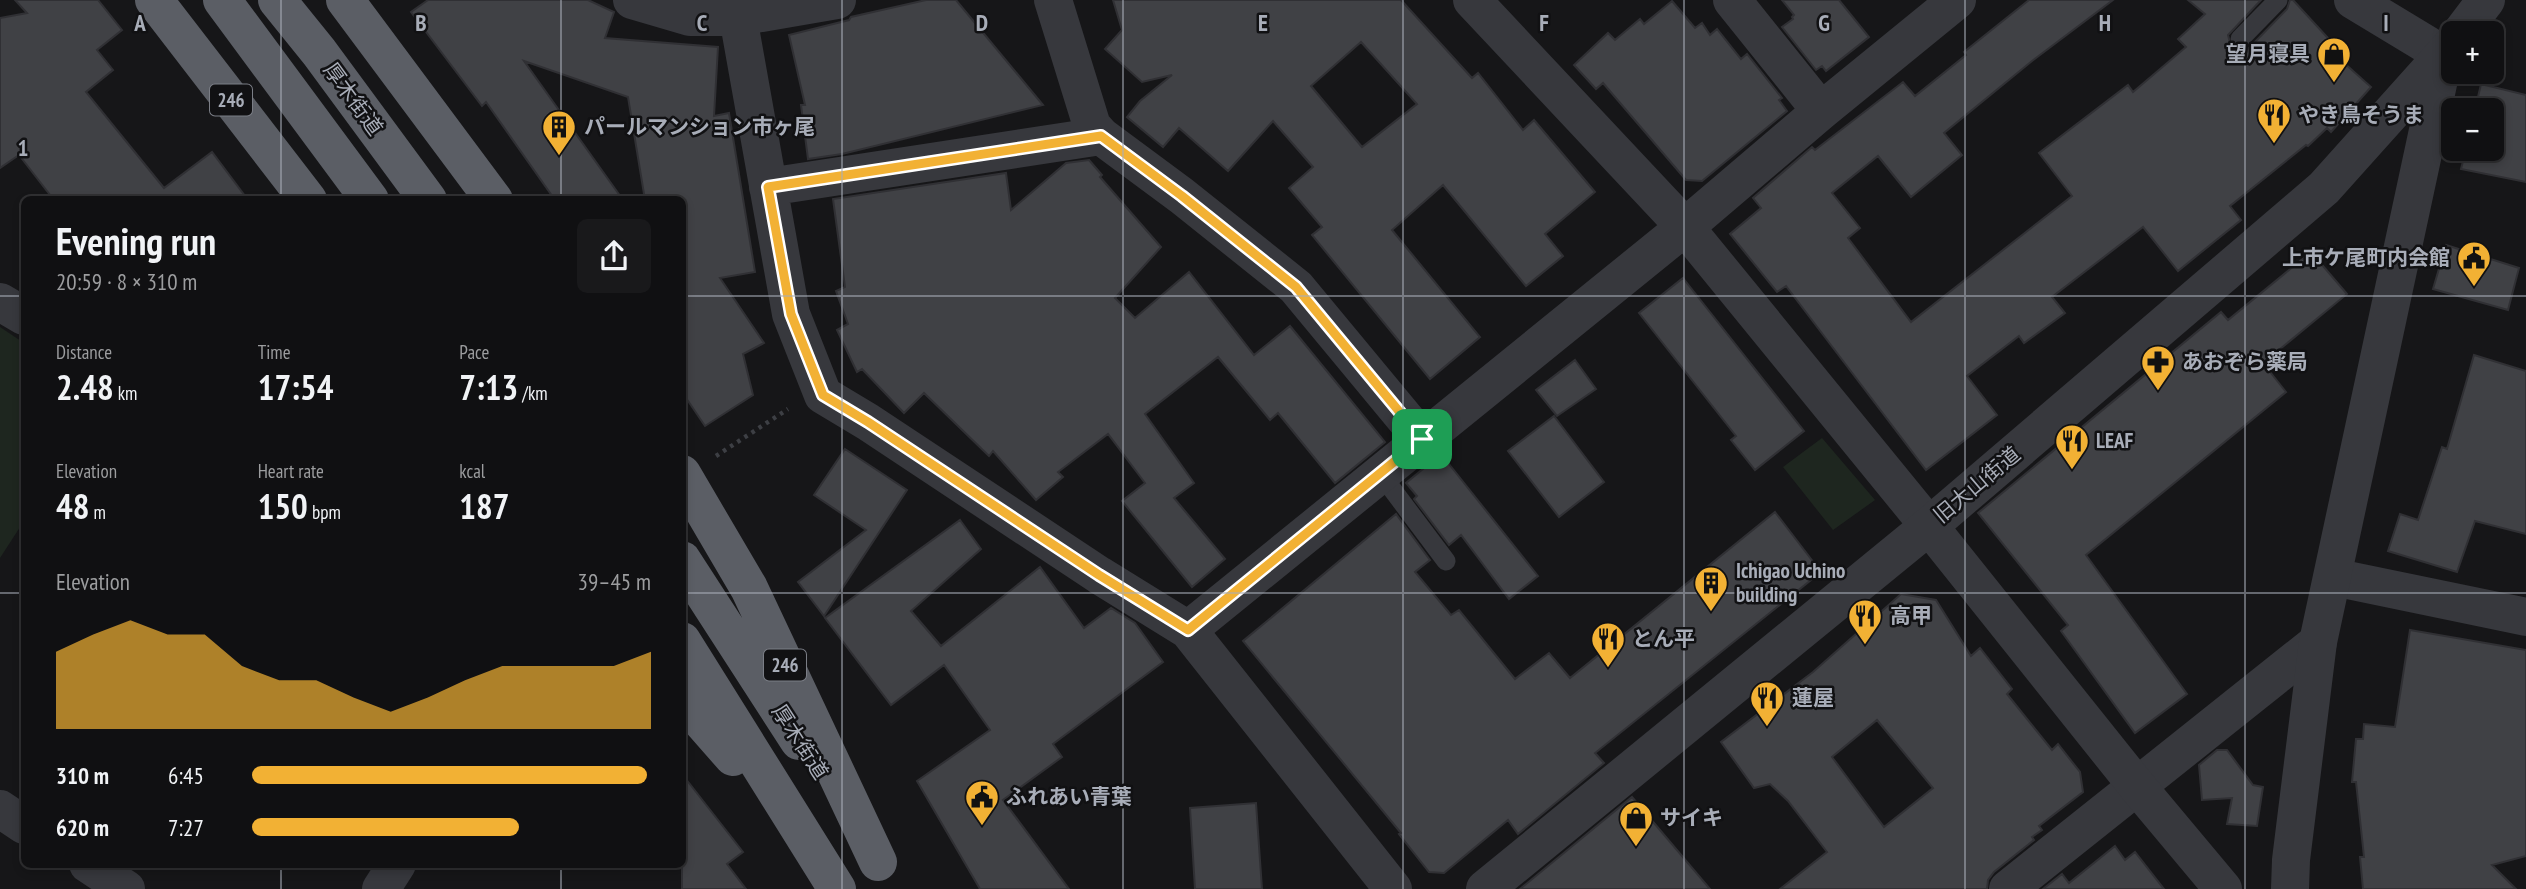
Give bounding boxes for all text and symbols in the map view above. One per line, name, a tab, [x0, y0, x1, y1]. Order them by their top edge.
text: A	[133, 8, 146, 37]
text: B	[415, 8, 427, 37]
text: C	[697, 8, 708, 37]
text: D	[976, 8, 988, 37]
text: E	[1258, 8, 1268, 37]
text: F	[1539, 8, 1549, 37]
text: G	[1818, 8, 1830, 37]
text: H	[2099, 8, 2111, 37]
text: I	[2383, 8, 2389, 37]
map controls	[2441, 21, 2504, 161]
button: +	[2441, 21, 2504, 84]
shop icon: 望月寝具	[2315, 35, 2353, 84]
place label: 望月寝具	[2226, 40, 2310, 67]
street label: 厚木街道	[318, 57, 389, 141]
road number: 246	[210, 85, 252, 116]
restaurant icon: やき鳥そうま	[2255, 96, 2293, 145]
button: −	[2441, 98, 2504, 161]
place label: やき鳥そうま	[2298, 101, 2424, 128]
building icon: パールマンション市ヶ尾	[540, 108, 578, 157]
place label: パールマンション市ヶ尾	[584, 113, 815, 140]
text: 1	[18, 133, 29, 162]
text: Evening run	[56, 216, 216, 265]
button: share	[577, 219, 651, 293]
public building icon: 上市ケ尾町内会館	[2455, 239, 2493, 288]
place label: 上市ケ尾町内会館	[2282, 244, 2450, 271]
text: 20:59 · 8 × 310 m	[56, 267, 197, 296]
text: Distance	[56, 340, 112, 364]
text: Time	[258, 340, 291, 364]
text: Pace	[459, 340, 489, 364]
pharmacy icon: あおぞら薬局	[2139, 343, 2177, 392]
place label: あおぞら薬局	[2182, 348, 2308, 375]
text: 2.48	[56, 364, 114, 410]
text: 17:54	[258, 364, 333, 410]
text: 7:13	[459, 364, 518, 410]
text: km	[114, 381, 137, 405]
text: /km	[518, 381, 548, 405]
pin	[1392, 409, 1452, 469]
icon: arrive	[1403, 420, 1441, 458]
restaurant icon: LEAF	[2053, 422, 2091, 471]
place label: LEAF	[2096, 427, 2133, 454]
street label: 旧大山街道	[1928, 441, 2026, 529]
text: Elevation	[56, 459, 117, 483]
text: Heart rate	[258, 459, 324, 483]
text: kcal	[459, 459, 485, 483]
text: 48	[56, 483, 89, 529]
text: 150	[258, 483, 308, 529]
text: 187	[459, 483, 510, 529]
text: m	[89, 500, 106, 524]
text: bpm	[308, 500, 341, 524]
place label: Ichigao Uchino building	[1736, 557, 1845, 608]
building icon: Ichigao Uchino building	[1692, 564, 1730, 613]
text: Elevation	[56, 567, 130, 596]
text: 39–45 m	[578, 567, 651, 596]
restaurant icon: 高甲	[1846, 597, 1884, 646]
place label: 高甲	[1890, 602, 1932, 629]
restaurant icon: とん平	[1589, 620, 1627, 669]
place label: とん平	[1632, 625, 1695, 652]
road number: 246	[764, 650, 806, 680]
restaurant icon: 蓮屋	[1748, 679, 1786, 728]
place label: 蓮屋	[1792, 684, 1834, 711]
street label: 厚木街道	[766, 699, 835, 784]
text: 310 m	[56, 761, 109, 790]
text: 6:45	[168, 761, 204, 790]
public building icon: ふれあい青葉	[963, 778, 1001, 827]
place label: ふれあい青葉	[1006, 783, 1132, 810]
shop icon: サイキ	[1617, 799, 1655, 848]
place label: サイキ	[1660, 804, 1723, 831]
text: 620 m	[56, 813, 109, 842]
text: 7:27	[168, 813, 204, 842]

